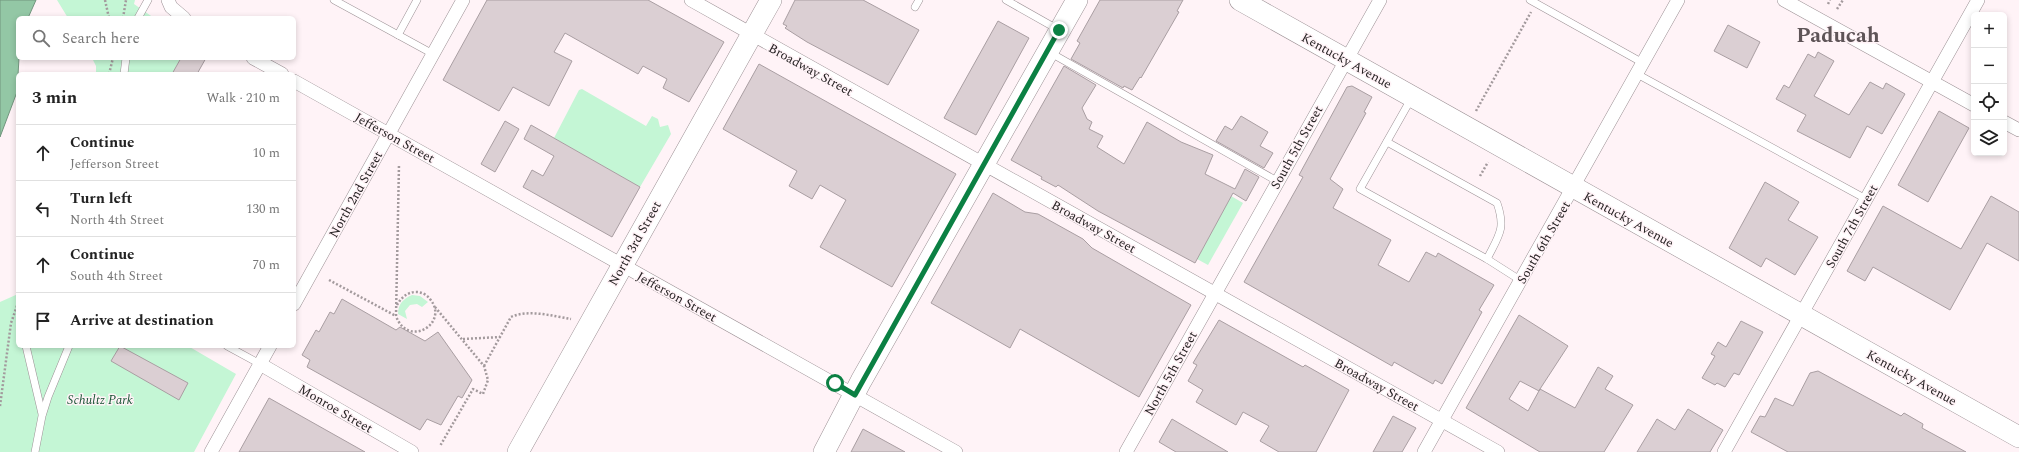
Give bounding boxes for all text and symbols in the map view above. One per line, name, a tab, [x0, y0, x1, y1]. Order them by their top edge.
map controls	[1971, 12, 2007, 156]
button: +	[1971, 12, 2007, 48]
search box	[16, 16, 296, 60]
district label: Paducah	[1796, 20, 1880, 52]
route end	[1050, 21, 1068, 39]
icon: search	[30, 27, 52, 49]
text: Search here	[62, 27, 140, 50]
street label: Kentucky Avenue	[1298, 28, 1395, 94]
street label: Broadway Street	[765, 38, 857, 102]
button: −	[1971, 48, 2007, 84]
button: locate	[1971, 84, 2007, 120]
text: 3 min	[32, 85, 77, 111]
text: Walk · 210 m	[206, 88, 280, 108]
street label: South 5th Street	[1266, 102, 1328, 193]
street label: Jefferson Street	[351, 108, 439, 168]
button: layers	[1971, 120, 2007, 156]
text: Continue	[70, 131, 135, 154]
icon: ahead	[32, 142, 54, 164]
text: 10 m	[253, 143, 280, 163]
street label: North 2nd Street	[324, 147, 388, 242]
text: Jefferson Street	[70, 154, 159, 174]
street label: South 7th Street	[1821, 181, 1883, 272]
text: Turn left	[70, 187, 132, 210]
street label: Kentucky Avenue	[1580, 187, 1677, 253]
street label: Broadway Street	[1048, 195, 1140, 259]
street label: North 3rd Street	[603, 197, 667, 290]
street label: South 6th Street	[1512, 197, 1576, 288]
icon: left	[32, 198, 54, 220]
text: 130 m	[246, 199, 280, 219]
text: North 4th Street	[70, 210, 164, 230]
text: Continue	[70, 243, 135, 266]
icon: ahead	[32, 254, 54, 276]
text: 70 m	[253, 255, 280, 275]
text: South 4th Street	[70, 266, 163, 286]
street label: Jefferson Street	[633, 267, 721, 327]
text: Arrive at destination	[70, 309, 214, 332]
icon: arrive	[32, 310, 54, 332]
street label: North 5th Street	[1139, 327, 1203, 419]
street label: Kentucky Avenue	[1863, 345, 1960, 411]
street label: Broadway Street	[1331, 353, 1423, 417]
route start	[826, 374, 844, 392]
street label: Monroe Street	[295, 379, 377, 438]
park label: Schultz Park	[67, 390, 133, 410]

